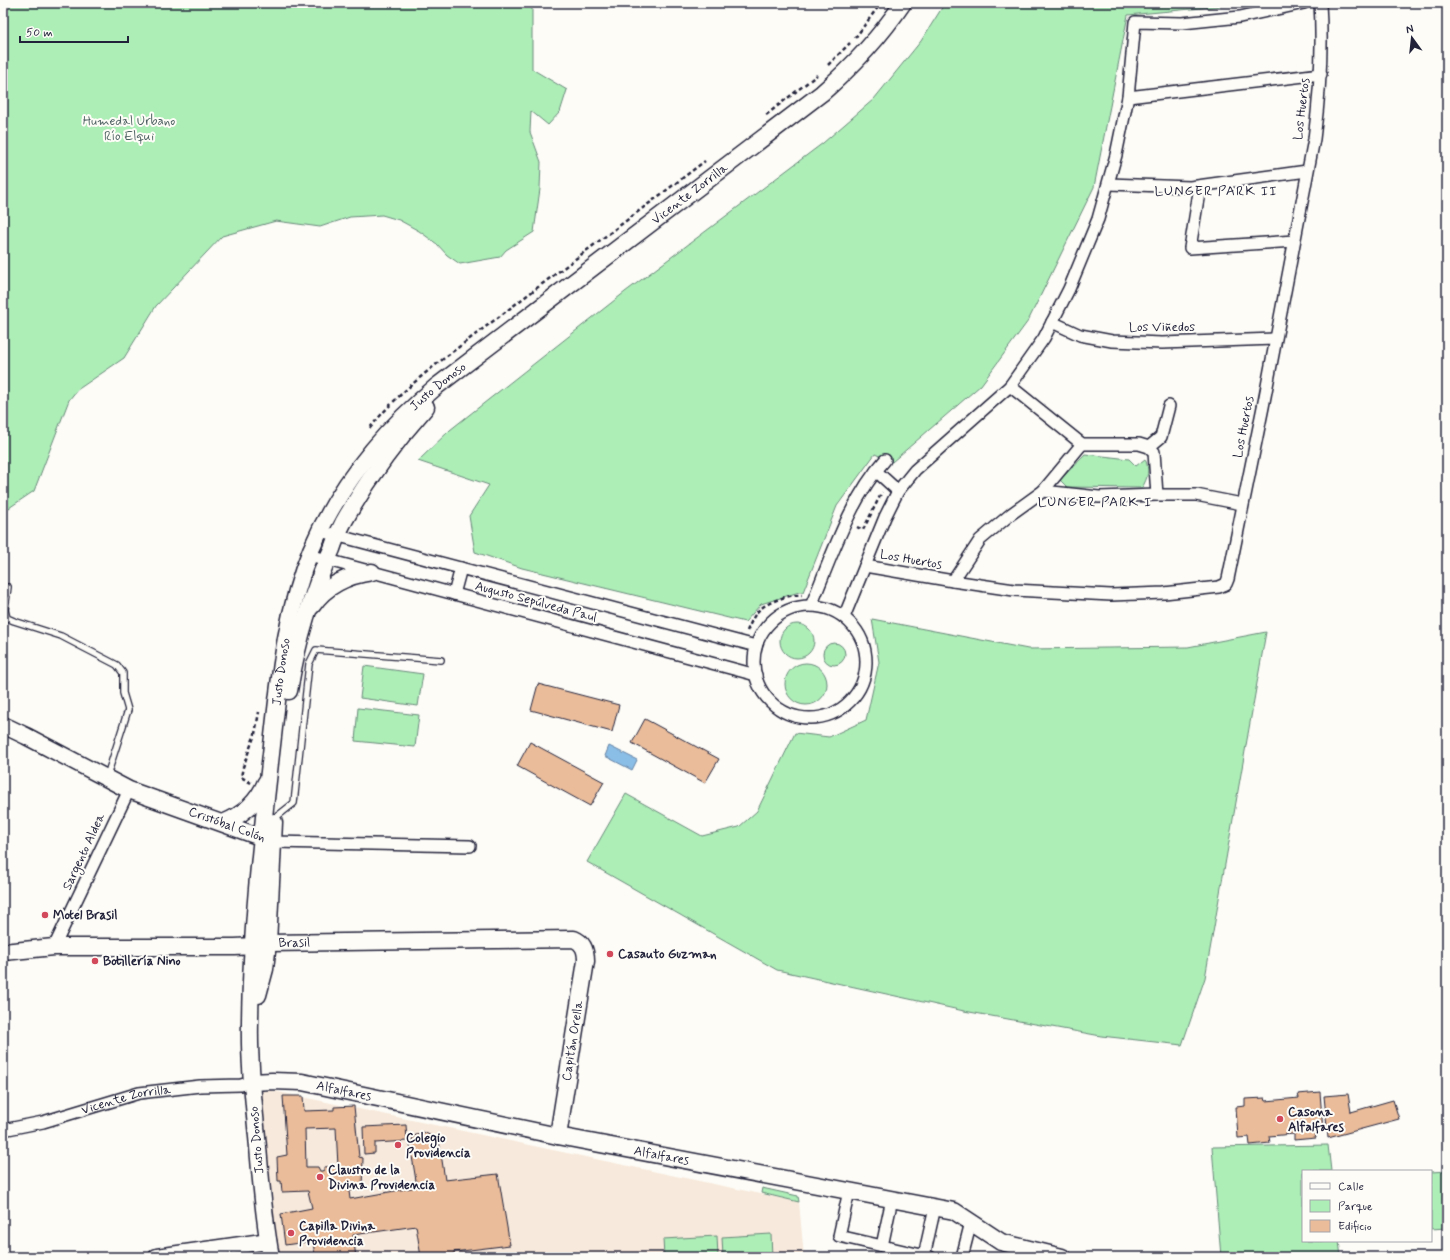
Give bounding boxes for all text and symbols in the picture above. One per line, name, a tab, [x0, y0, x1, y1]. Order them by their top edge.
scale bar	[20, 18, 128, 44]
north arrow	[1392, 18, 1432, 58]
text: N	[1404, 22, 1415, 37]
text: 50 m	[26, 25, 53, 41]
street label: Los Huertos	[1290, 77, 1314, 141]
park label: Humedal Urbano Río Elqui	[83, 113, 175, 145]
street label: Vicente Zorrilla	[648, 159, 731, 228]
district label: LUNGER PARK II	[1154, 182, 1278, 200]
street label: Los Viñedos	[1129, 319, 1195, 336]
street label: Justo Donoso	[406, 358, 470, 414]
street label: Los Huertos	[1230, 395, 1258, 459]
district label: LUNGER PARK I	[1038, 493, 1152, 511]
street label: Los Huertos	[879, 546, 943, 574]
street label: Augusto Sepúlveda Paul	[473, 578, 599, 626]
street label: Justo Donoso	[268, 636, 294, 706]
street label: Cristóbal Colón	[186, 803, 268, 847]
street label: Sargento Aldea	[59, 811, 110, 894]
place label: Motel Brasil	[53, 907, 118, 924]
marker: Motel Brasil	[40, 910, 50, 920]
street label: Brasil	[278, 934, 310, 951]
place label: Casauto Guzman	[618, 946, 717, 963]
marker: Casauto Guzman	[605, 949, 615, 959]
place label: Botillería Nino	[103, 953, 181, 970]
marker: Botillería Nino	[90, 956, 100, 966]
street label: Capitán Orella	[558, 1000, 588, 1082]
street label: Alfalfares	[315, 1077, 373, 1105]
street label: Vicente Zorrilla	[79, 1081, 172, 1118]
place label: Casona Alfalfares	[1288, 1104, 1344, 1136]
street label: Justo Donoso	[246, 1105, 268, 1175]
marker: Casona Alfalfares	[1275, 1114, 1285, 1124]
place label: Colegio Providencia	[406, 1130, 471, 1162]
marker: Colegio Providencia	[393, 1140, 403, 1150]
street label: Alfalfares	[632, 1142, 691, 1169]
place label: Claustro de la Divina Providencia	[328, 1162, 435, 1194]
legend	[1302, 1170, 1432, 1242]
marker: Claustro de la Divina Providencia	[315, 1172, 325, 1182]
text: Calle	[1338, 1179, 1364, 1195]
text: Parque	[1338, 1199, 1373, 1215]
place label: Capilla Divina Providencia	[299, 1218, 376, 1250]
text: Edificio	[1338, 1219, 1372, 1235]
marker: Capilla Divina Providencia	[286, 1228, 296, 1238]

